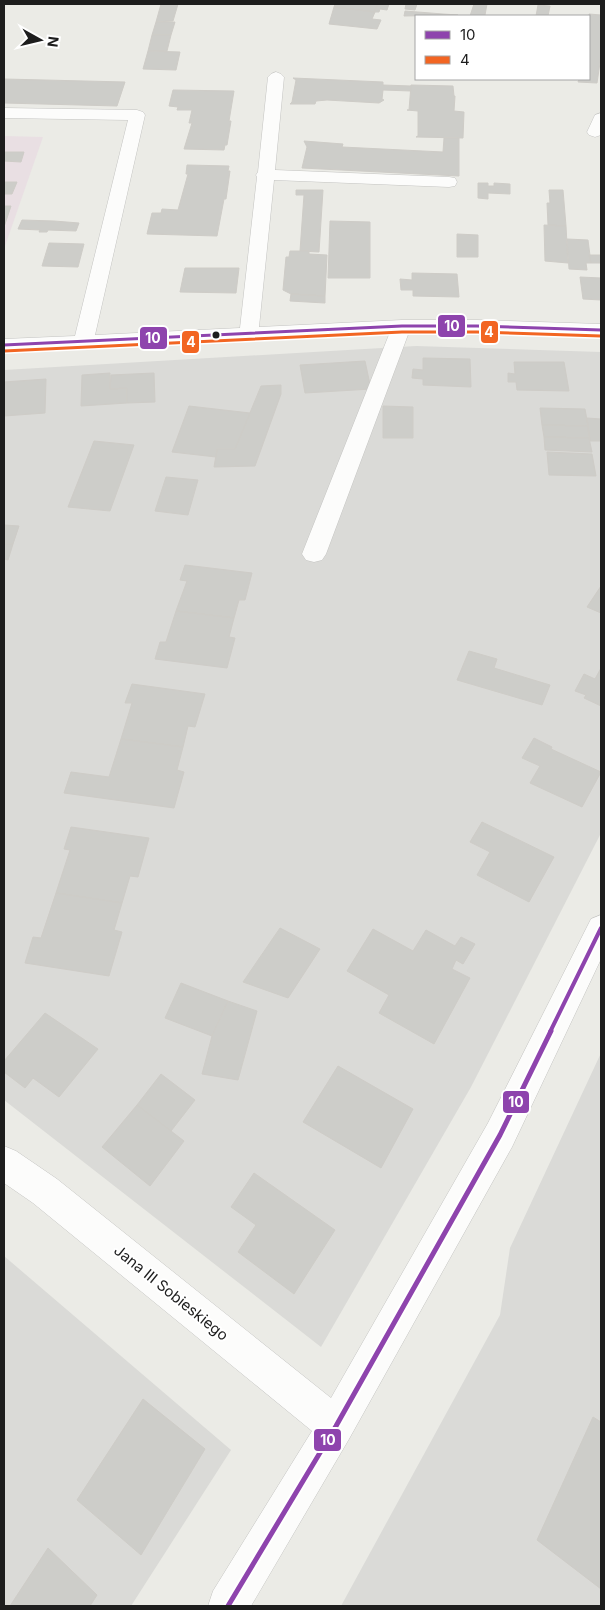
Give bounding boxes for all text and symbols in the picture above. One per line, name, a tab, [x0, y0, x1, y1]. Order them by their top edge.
north arrow	[15, 15, 65, 65]
legend	[415, 15, 590, 80]
text: 10	[460, 25, 476, 44]
text: N	[44, 35, 63, 48]
text: 4	[460, 50, 470, 69]
line badge: 10	[437, 314, 466, 338]
text: 10	[444, 317, 460, 334]
line badge: 4	[480, 320, 499, 344]
text: 4	[484, 323, 494, 340]
line badge: 10	[139, 326, 168, 350]
text: 10	[145, 329, 161, 346]
line badge: 4	[181, 330, 200, 354]
unlabelled marker	[211, 330, 221, 340]
text: 4	[186, 333, 196, 350]
line badge: 10	[502, 1090, 530, 1114]
text: 10	[508, 1093, 524, 1110]
street label: Jana III Sobieskiego	[110, 1241, 232, 1345]
line badge: 10	[313, 1428, 342, 1452]
text: 10	[320, 1431, 336, 1448]

